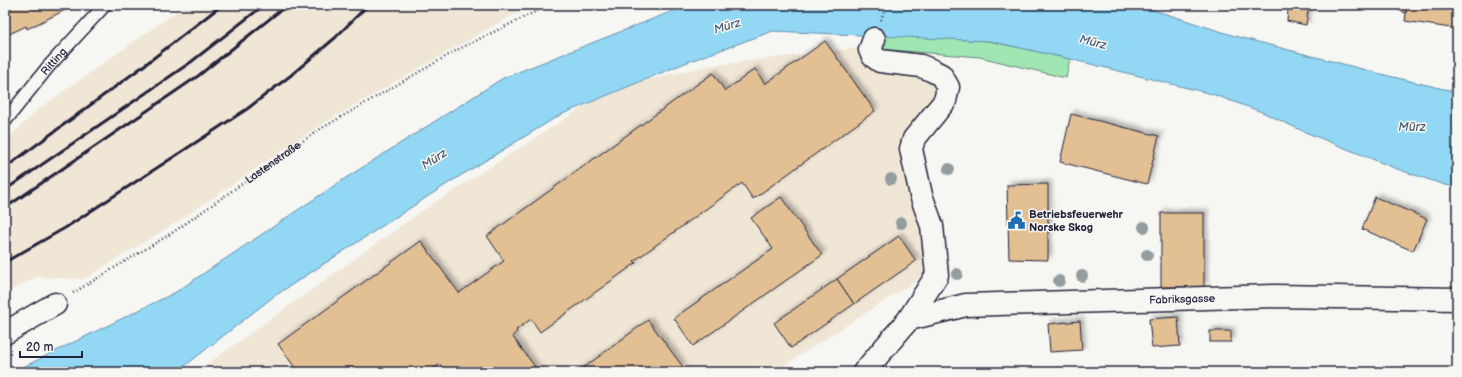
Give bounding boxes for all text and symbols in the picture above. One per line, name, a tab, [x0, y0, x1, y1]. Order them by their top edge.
water label: Mürz	[712, 15, 743, 38]
water label: Mürz	[1078, 32, 1108, 53]
street label: Ritting	[38, 45, 69, 78]
water label: Mürz	[1398, 120, 1426, 135]
street label: Lastenstraße	[243, 138, 304, 187]
water label: Mürz	[419, 146, 450, 173]
place label: Betriebsfeuerwehr Norske Skog	[1029, 208, 1123, 234]
public building icon: Betriebsfeuerwehr Norske Skog	[1006, 210, 1026, 230]
street label: Fabriksgasse	[1149, 292, 1216, 307]
scale bar	[20, 333, 82, 359]
text: 20 m	[26, 340, 53, 355]

